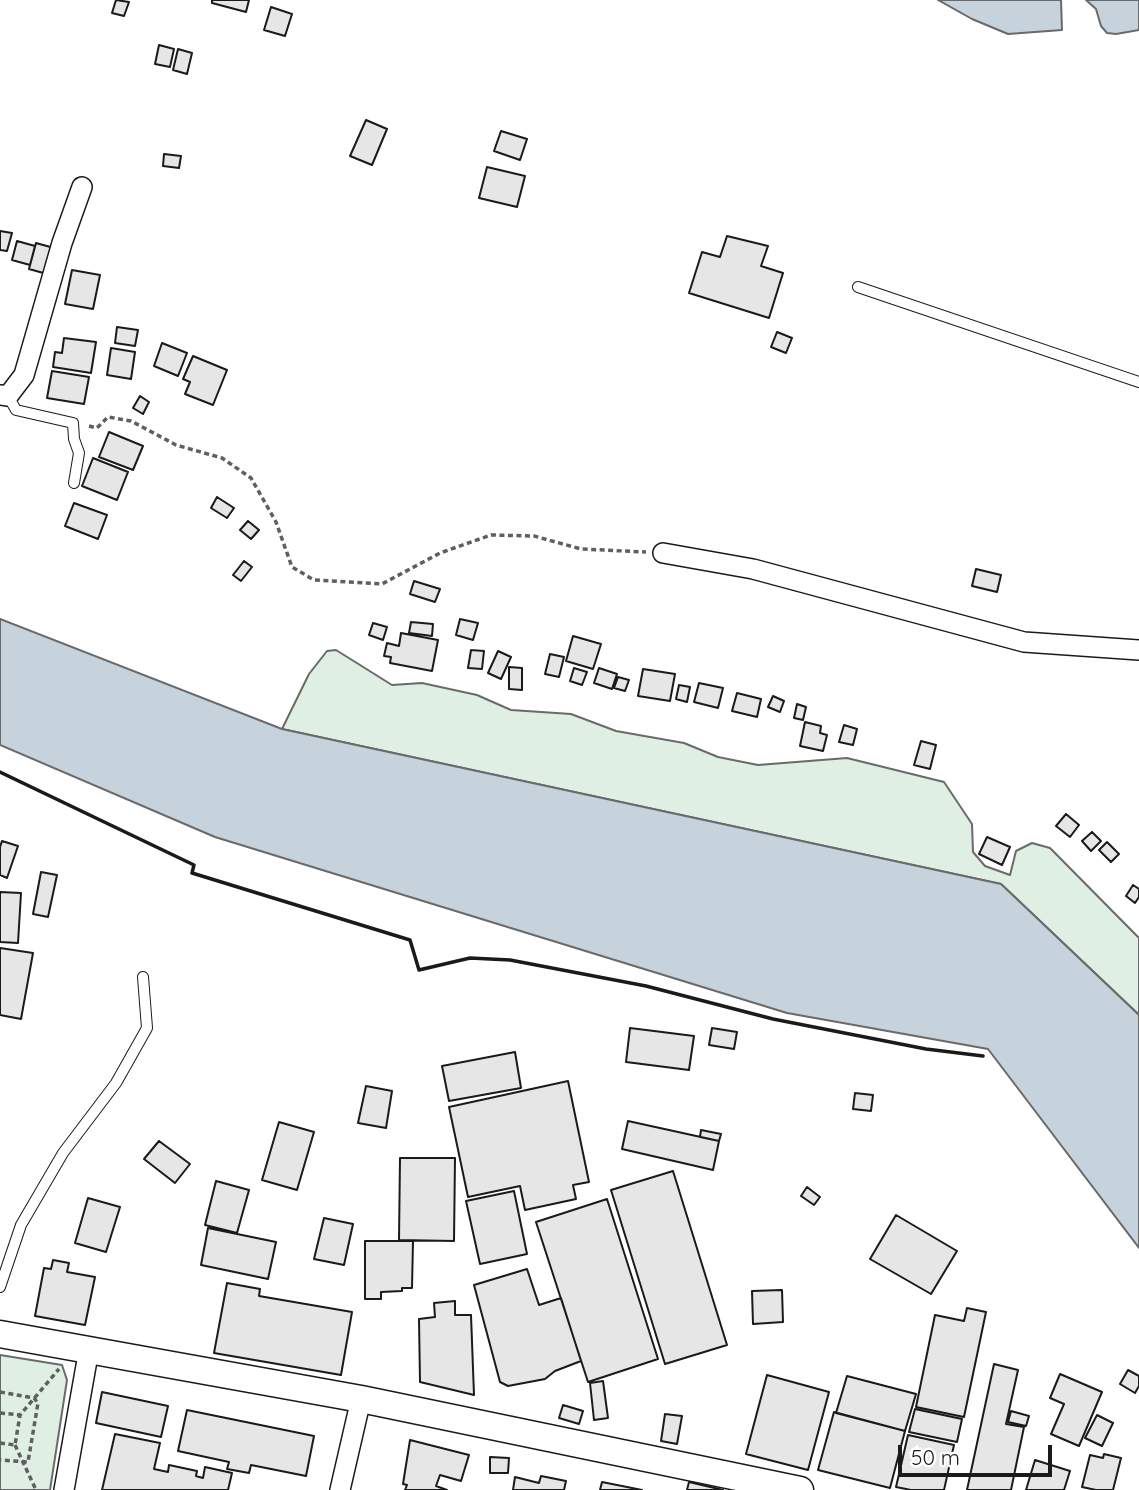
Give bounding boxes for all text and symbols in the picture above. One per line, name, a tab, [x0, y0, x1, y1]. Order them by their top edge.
scale bar	[901, 1430, 1055, 1474]
text: 50 m	[911, 1444, 960, 1470]

